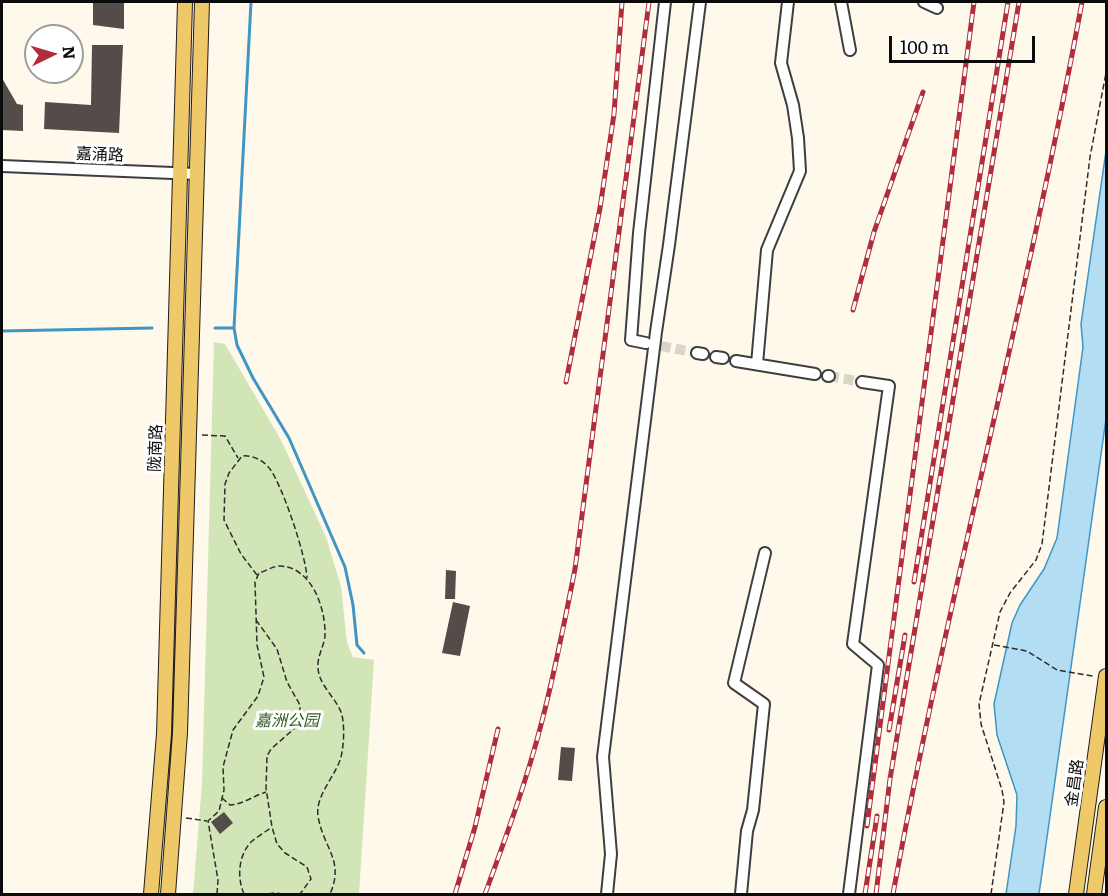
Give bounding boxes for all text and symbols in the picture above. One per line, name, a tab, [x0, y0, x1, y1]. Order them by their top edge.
north arrow	[24, 24, 84, 84]
scale bar	[892, 24, 1038, 62]
text: 100 m	[900, 33, 949, 60]
text: N	[57, 45, 82, 60]
street label: 嘉涌路	[76, 145, 124, 165]
street label: 陇南路	[146, 424, 166, 472]
park label: 嘉洲公园	[255, 711, 319, 731]
street label: 金昌路	[1062, 758, 1088, 808]

